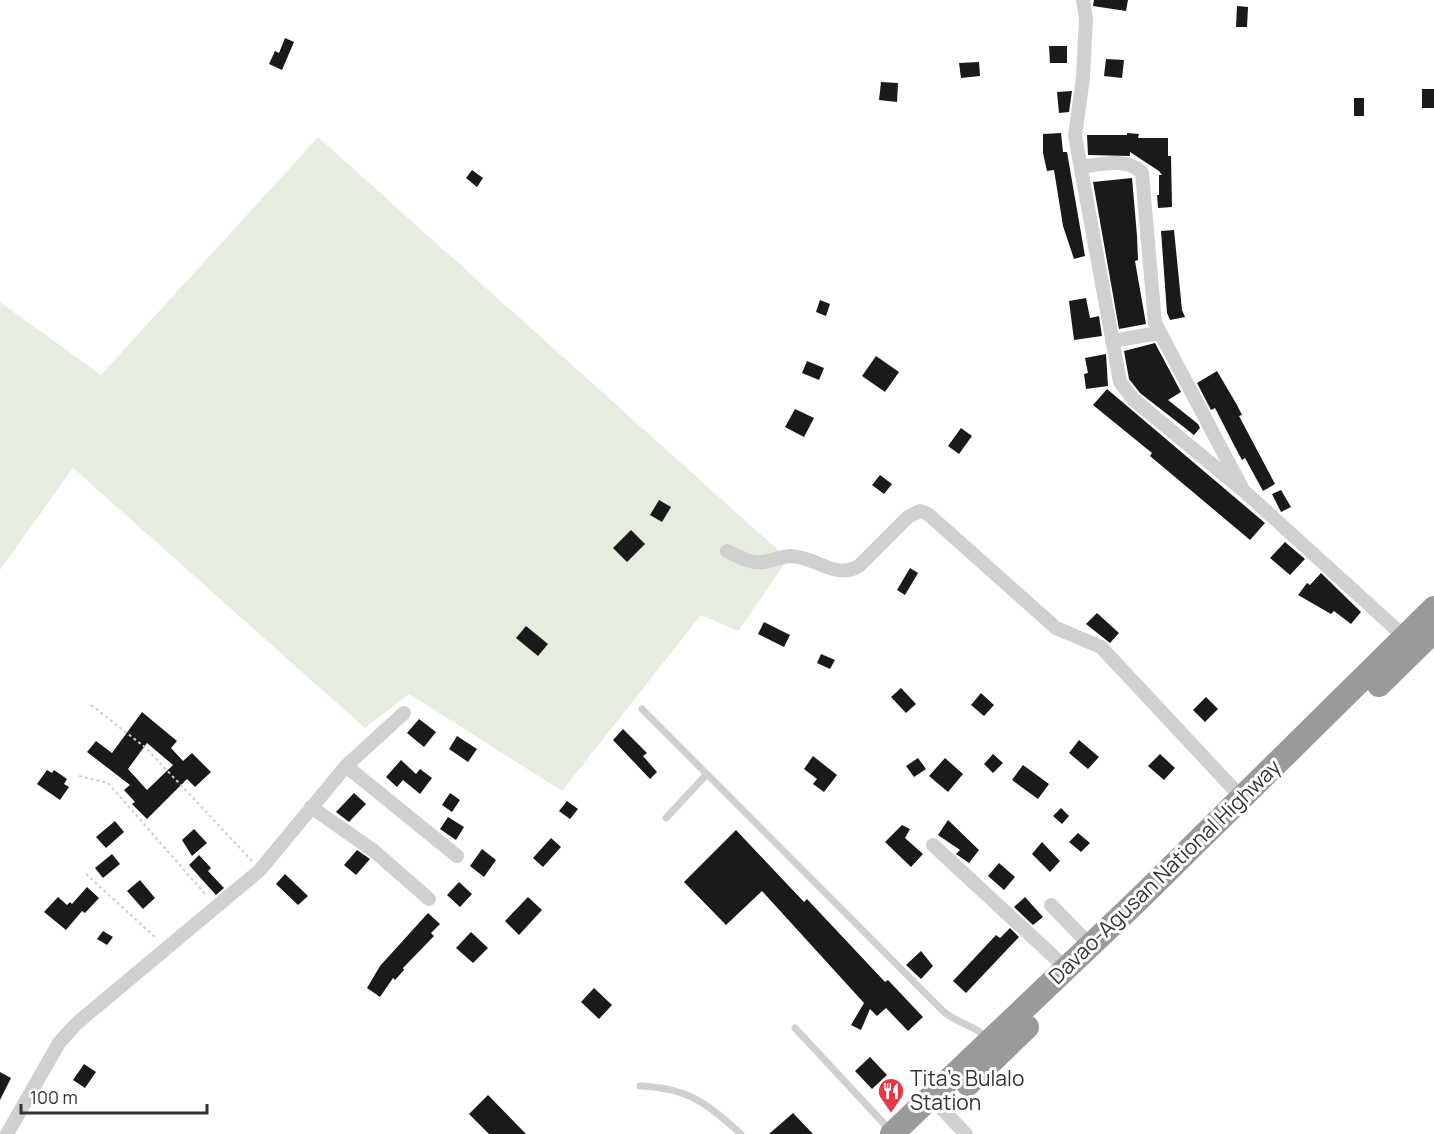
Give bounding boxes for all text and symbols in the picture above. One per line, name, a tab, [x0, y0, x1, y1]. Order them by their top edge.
street label: Davao-Agusan National Highway	[1042, 753, 1286, 990]
place label: Tita's Bulalo Station	[910, 1064, 1024, 1116]
restaurant icon: Tita's Bulalo Station	[876, 1076, 906, 1114]
scale bar	[21, 1077, 207, 1115]
text: 100 m	[30, 1085, 78, 1109]

